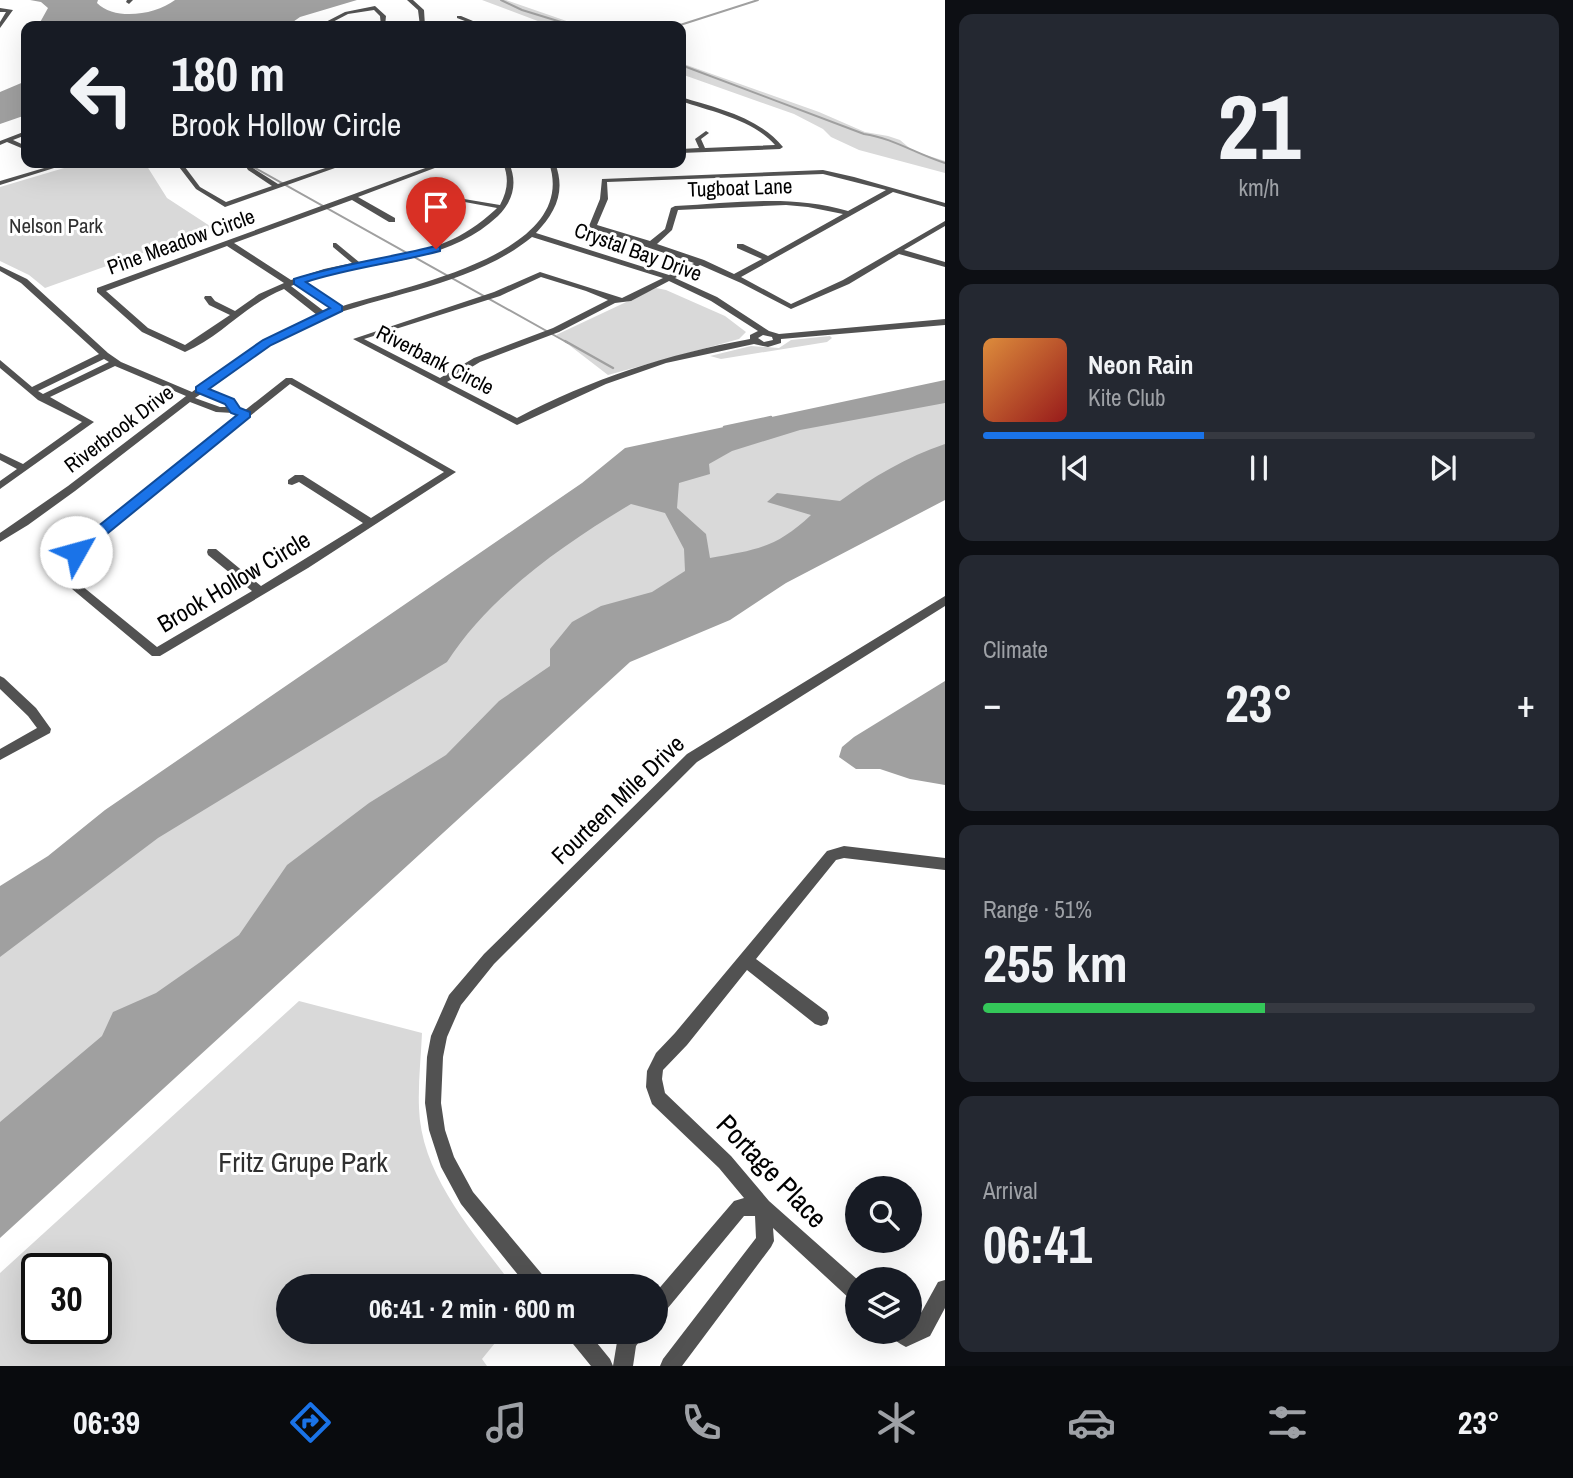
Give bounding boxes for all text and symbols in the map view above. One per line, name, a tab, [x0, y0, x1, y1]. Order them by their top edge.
text: 180 m	[171, 40, 285, 106]
icon: left	[56, 49, 147, 140]
text: 21	[1218, 65, 1301, 187]
text: Brook Hollow Circle	[171, 103, 401, 146]
street label: Tugboat Lane	[687, 171, 793, 204]
text: km/h	[1239, 172, 1279, 203]
pin	[406, 177, 466, 249]
icon: arrive	[417, 188, 455, 226]
street label: Pine Meadow Circle	[103, 201, 259, 282]
park label: Nelson Park	[9, 211, 103, 240]
street label: Crystal Bay Drive	[570, 215, 706, 288]
street label: Riverbank Circle	[372, 318, 499, 402]
text: Neon Rain	[1088, 347, 1193, 382]
street label: Riverbrook Drive	[58, 378, 179, 479]
text: Kite Club	[1088, 382, 1166, 413]
icon: previous	[1056, 449, 1094, 487]
icon: pause	[1240, 449, 1278, 487]
icon: next	[1424, 449, 1462, 487]
position arrow	[39, 515, 113, 589]
street label: Brook Hollow Circle	[151, 523, 316, 639]
text: Climate	[983, 634, 1048, 665]
text: 23°	[1225, 668, 1293, 738]
text: −	[983, 678, 1001, 729]
text: +	[1517, 678, 1535, 729]
street label: Fourteen Mile Drive	[544, 728, 691, 871]
text: Range · 51%	[983, 894, 1092, 925]
text: 255 km	[983, 928, 1128, 998]
street label: Portage Place	[708, 1106, 836, 1236]
park label: Fritz Grupe Park	[218, 1143, 388, 1181]
text: Arrival	[983, 1175, 1038, 1206]
map controls	[845, 1176, 922, 1344]
button: search	[845, 1176, 922, 1253]
text: 06:41	[983, 1209, 1092, 1279]
speed limit sign: 30	[21, 1253, 112, 1344]
button: layers	[845, 1267, 922, 1344]
text: 06:41 · 2 min · 600 m	[369, 1291, 575, 1326]
icon: directions	[286, 1398, 335, 1447]
icon: music	[482, 1398, 531, 1447]
icon: phone	[677, 1398, 726, 1447]
icon: climate	[872, 1398, 921, 1447]
icon: car	[1067, 1398, 1116, 1447]
icon: filters	[1263, 1398, 1312, 1447]
text: 06:39	[73, 1401, 140, 1444]
text: 23°	[1458, 1401, 1500, 1444]

